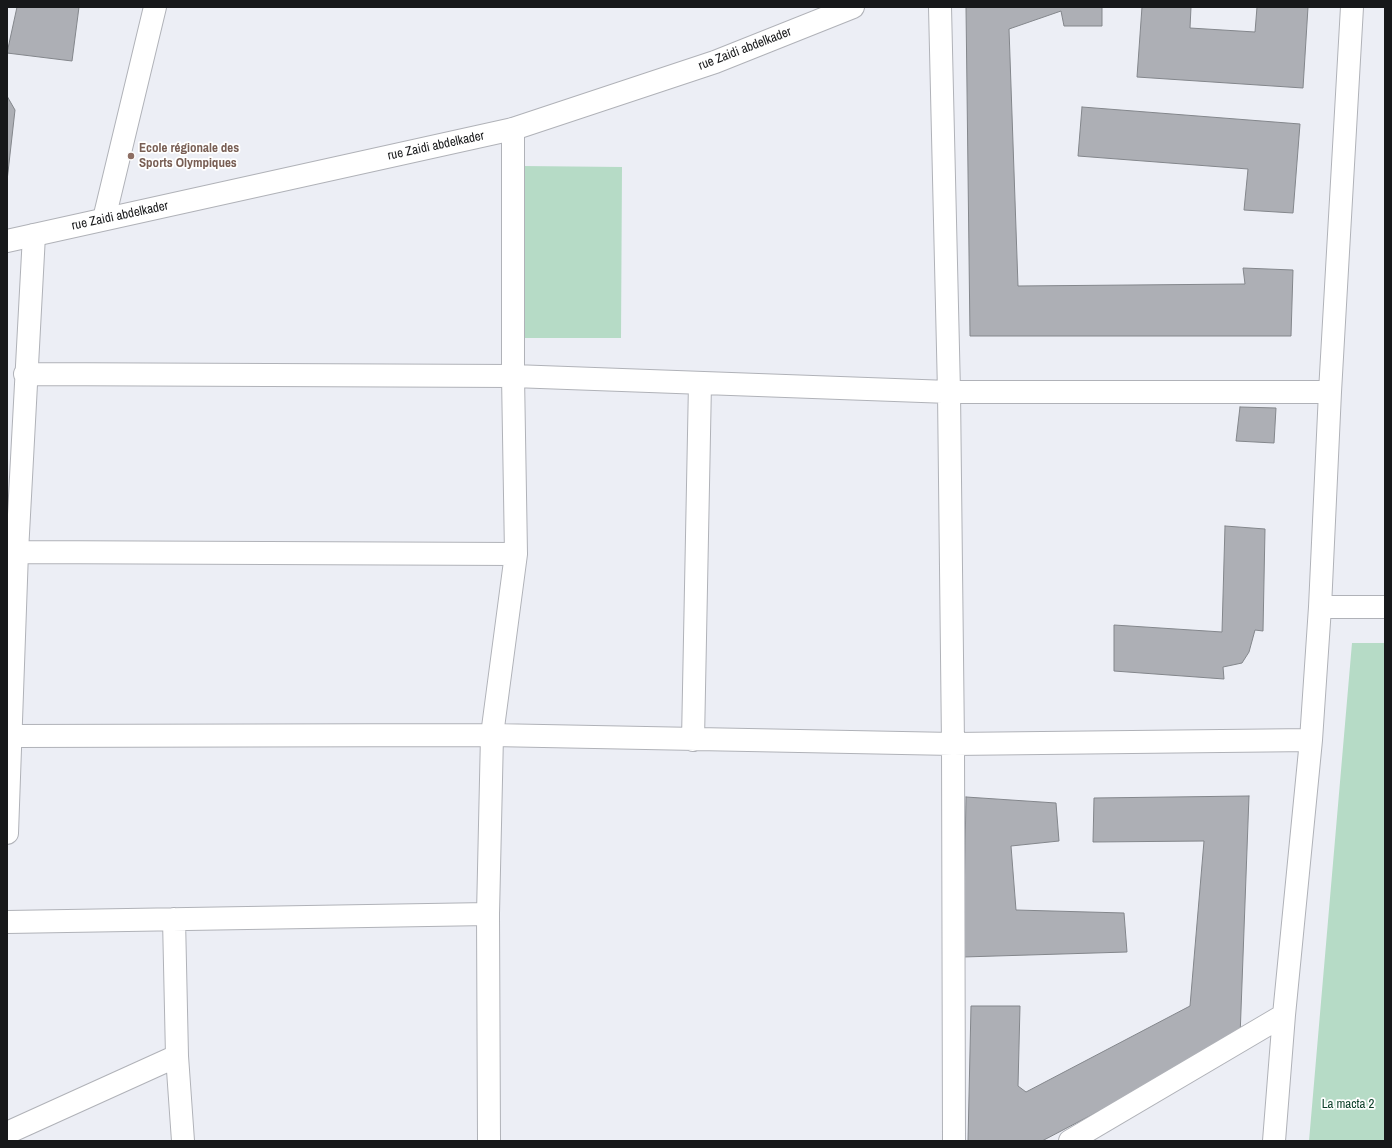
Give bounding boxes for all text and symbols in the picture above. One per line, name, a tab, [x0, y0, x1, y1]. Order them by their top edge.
street label: rue Zaidi abdelkader	[696, 24, 794, 74]
street label: rue Zaidi abdelkader	[386, 128, 486, 164]
place label: Ecole régionale des Sports Olympiques	[139, 141, 239, 172]
marker: Ecole régionale des Sports Olympiques	[126, 151, 136, 161]
street label: rue Zaidi abdelkader	[70, 198, 170, 234]
park label: La macta 2	[1322, 1097, 1374, 1113]

